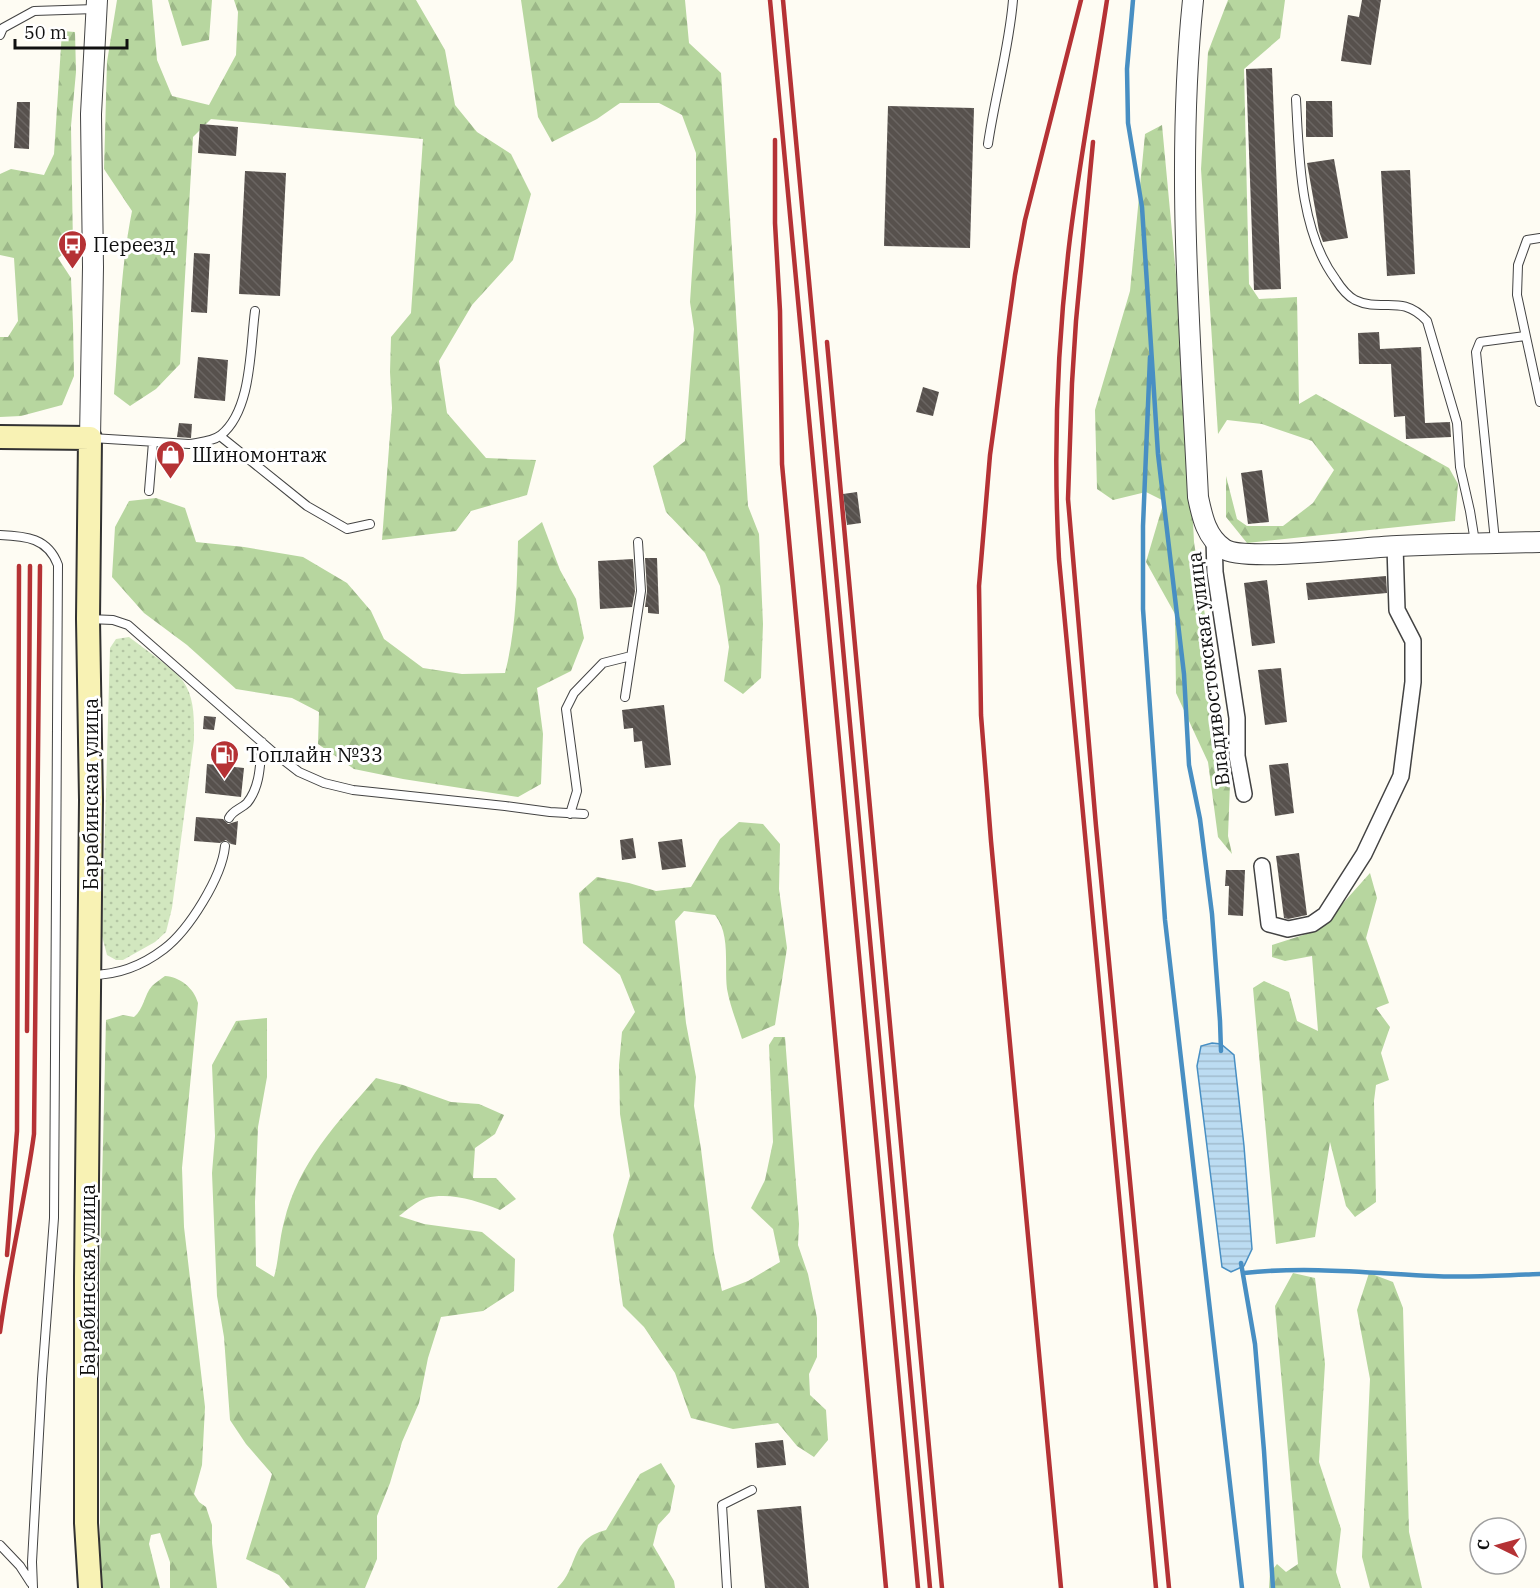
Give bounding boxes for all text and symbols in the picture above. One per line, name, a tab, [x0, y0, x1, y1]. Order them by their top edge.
scale bar	[15, 12, 128, 50]
text: 50 m	[24, 21, 67, 44]
bus stop icon: Переезд	[56, 228, 88, 270]
place label: Переезд	[93, 231, 175, 258]
shop icon: Шиномонтаж	[155, 438, 187, 480]
place label: Шиномонтаж	[192, 441, 327, 468]
street label: Владивостокская улица	[1180, 550, 1236, 788]
street label: Барабинская улица	[77, 698, 104, 890]
fuel station icon: Топлайн №33	[209, 738, 241, 780]
place label: Топлайн №33	[246, 741, 383, 768]
street label: Барабинская улица	[74, 1184, 101, 1376]
north arrow	[1468, 1516, 1528, 1576]
text: С	[1473, 1539, 1493, 1551]

